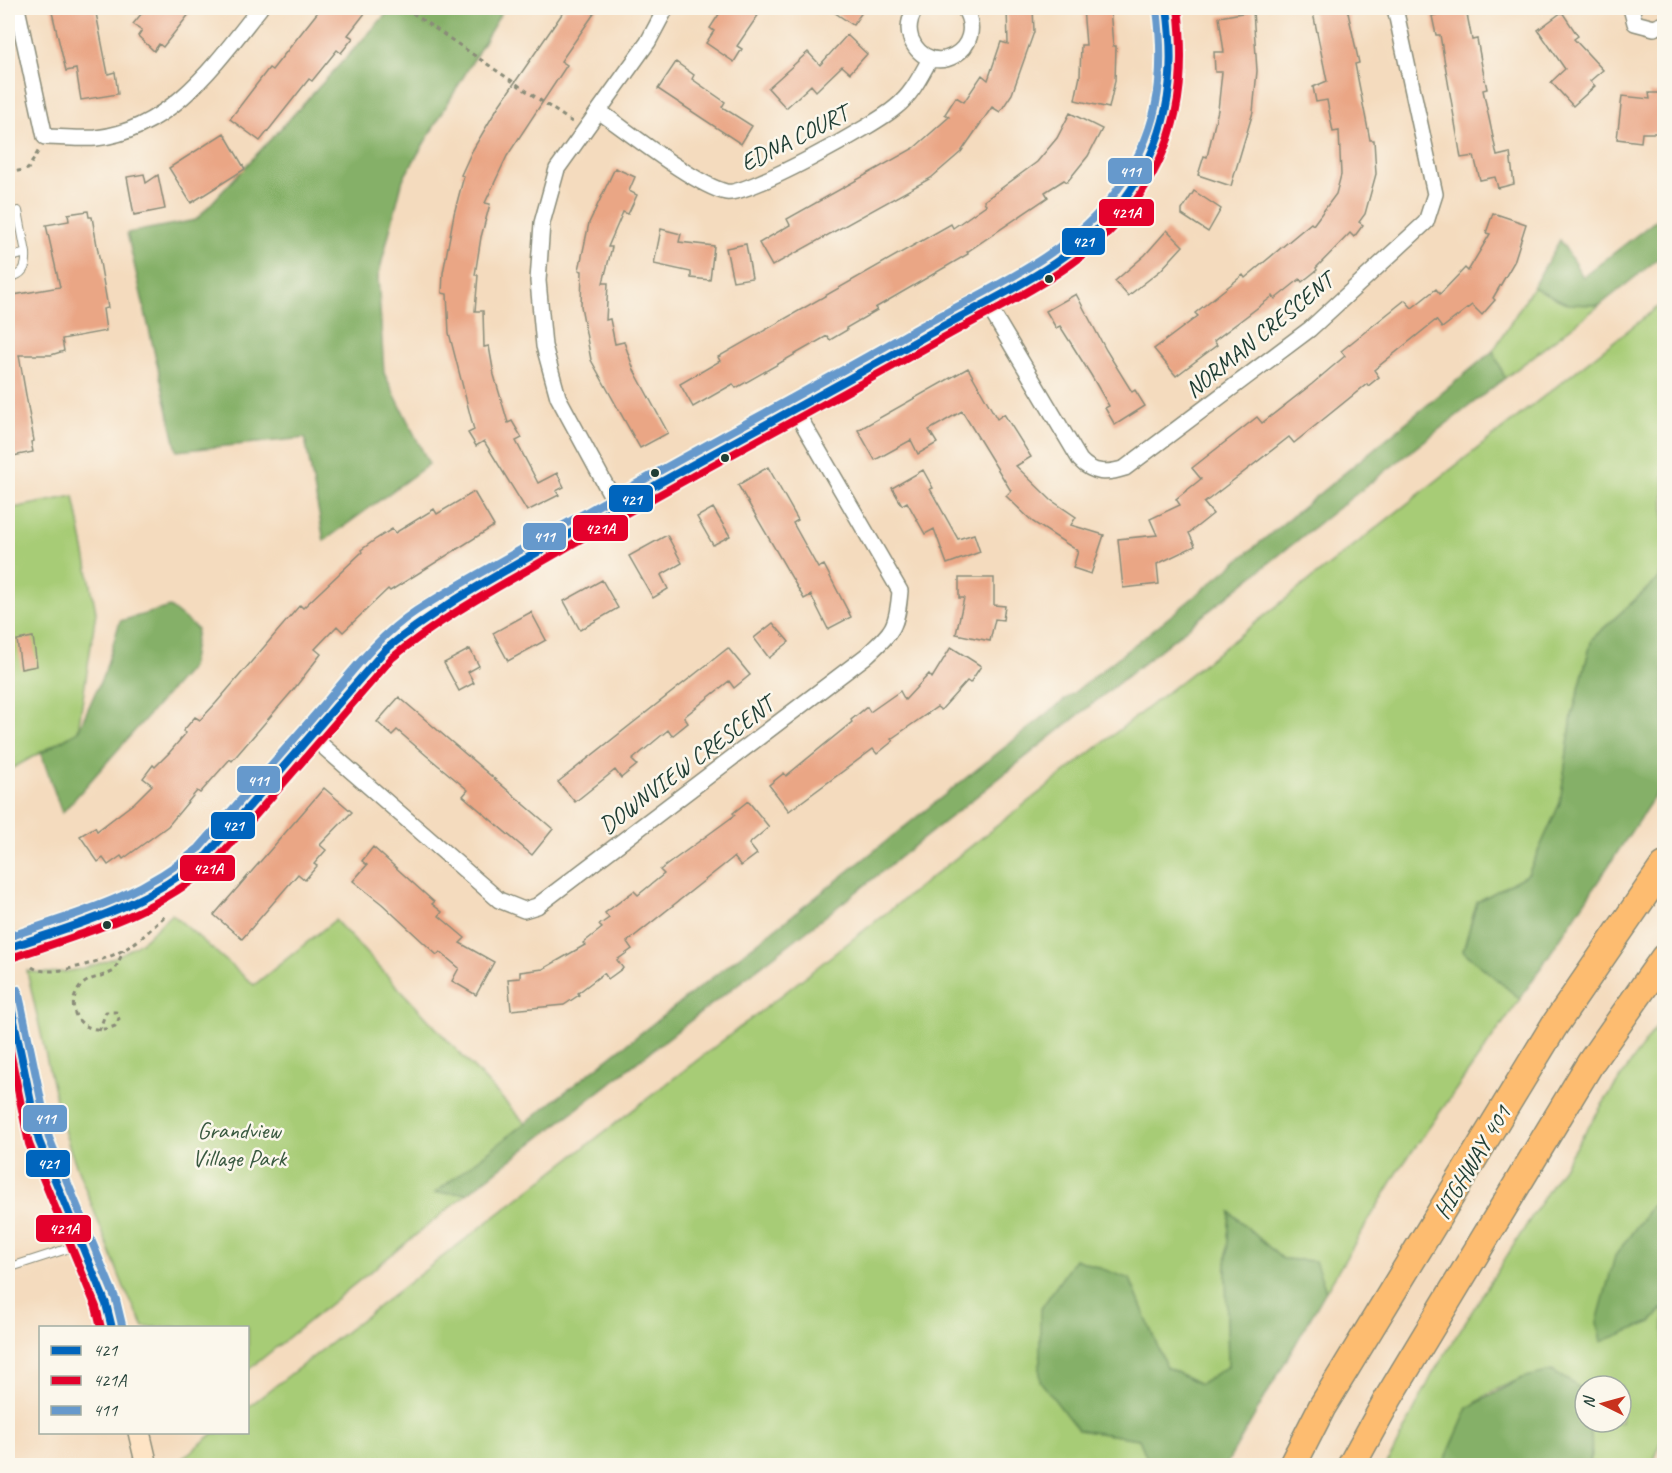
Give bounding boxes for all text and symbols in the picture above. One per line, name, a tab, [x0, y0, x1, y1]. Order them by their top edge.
street label: EDNA COURT	[735, 95, 858, 178]
line badge: 411	[1107, 157, 1153, 185]
text: 411	[1119, 162, 1143, 182]
line badge: 421A	[1098, 198, 1155, 227]
text: 421A	[1111, 203, 1143, 223]
line badge: 421	[1061, 227, 1106, 256]
text: 421	[1072, 232, 1096, 252]
street label: NORMAN CRESCENT	[1178, 263, 1343, 404]
unlabelled marker	[1043, 273, 1055, 285]
unlabelled marker	[719, 452, 731, 464]
unlabelled marker	[649, 467, 661, 479]
line badge: 421	[608, 484, 654, 513]
text: 421	[620, 490, 644, 510]
line badge: 421A	[572, 514, 629, 542]
text: 421A	[585, 519, 617, 539]
line badge: 411	[522, 522, 567, 551]
text: 411	[533, 527, 557, 547]
street label: DOWNVIEW CRESCENT	[593, 686, 784, 840]
line badge: 411	[236, 765, 281, 794]
text: 411	[247, 771, 271, 791]
line badge: 421	[210, 811, 256, 840]
text: 421	[222, 816, 246, 836]
line badge: 421A	[179, 854, 236, 882]
text: 421A	[193, 859, 225, 879]
unlabelled marker	[101, 919, 113, 931]
street label: HIGHWAY 401	[1426, 1099, 1518, 1224]
line badge: 411	[22, 1104, 68, 1133]
text: 411	[34, 1109, 58, 1129]
park label: Grandview Village Park	[192, 1115, 288, 1173]
line badge: 421	[25, 1149, 71, 1178]
text: 421	[37, 1154, 61, 1174]
line badge: 421A	[35, 1214, 92, 1243]
text: 421A	[49, 1219, 81, 1239]
legend	[39, 1326, 249, 1434]
text: 421	[93, 1339, 118, 1361]
text: 421A	[93, 1369, 127, 1391]
north arrow	[1573, 1374, 1633, 1434]
text: N	[1579, 1394, 1600, 1409]
text: 411	[93, 1399, 118, 1421]

